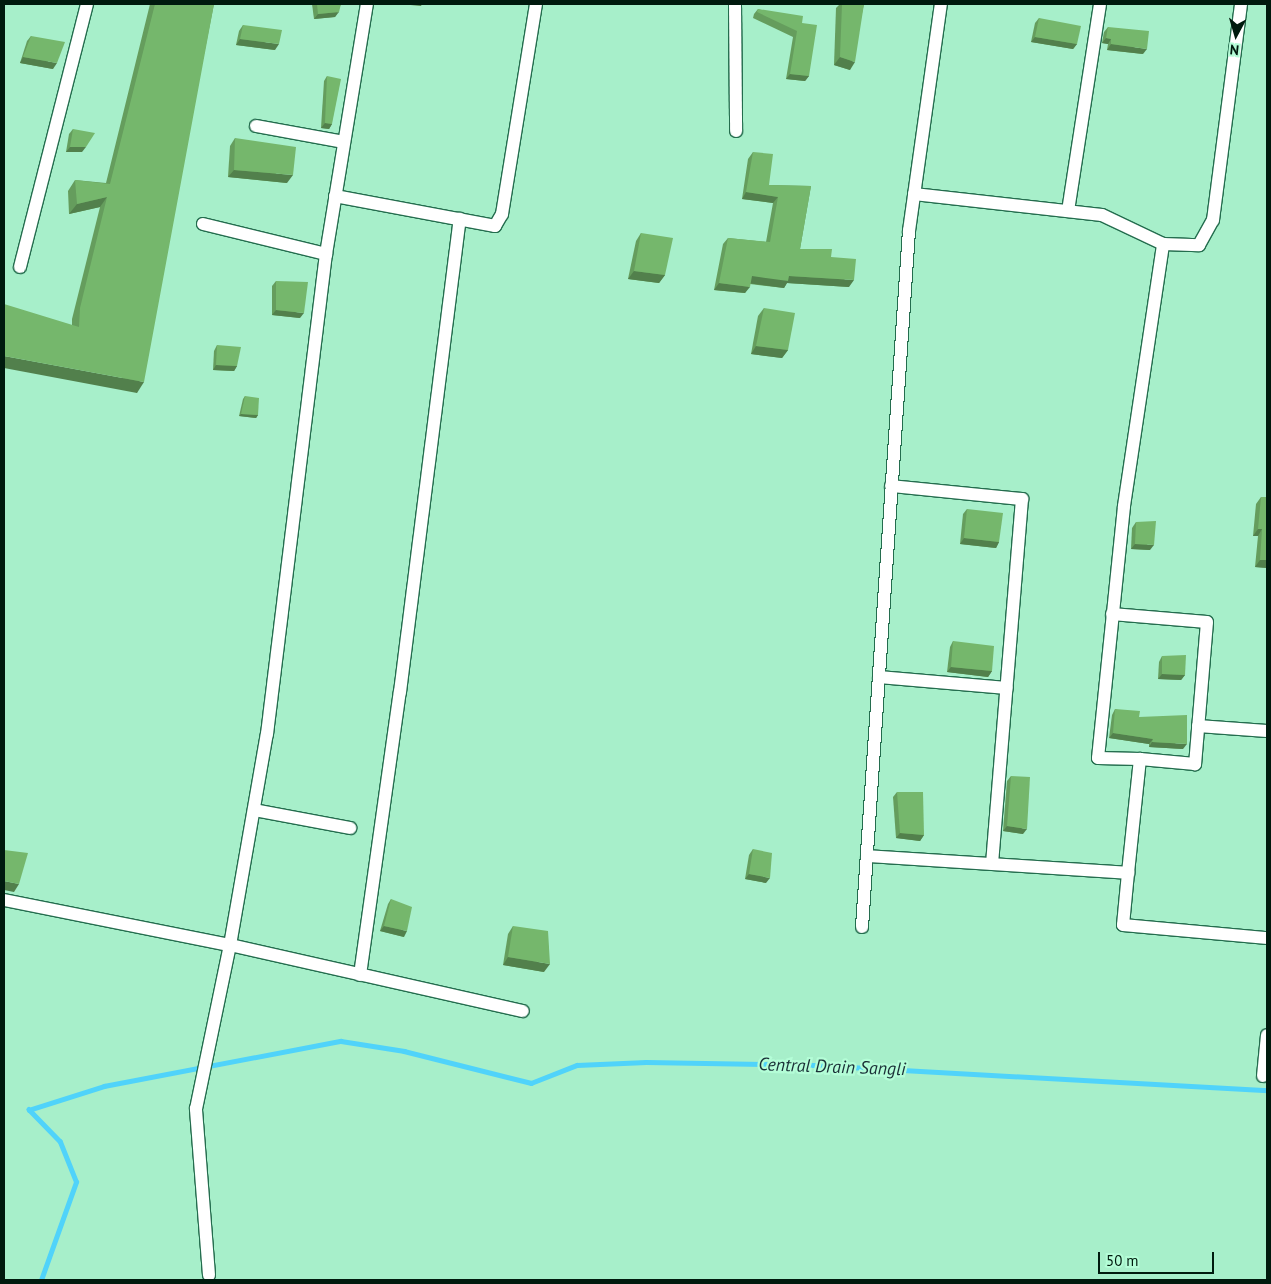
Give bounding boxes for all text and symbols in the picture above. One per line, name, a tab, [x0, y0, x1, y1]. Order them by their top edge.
north arrow	[1211, 10, 1261, 60]
text: N	[1229, 40, 1240, 59]
water label: Central Drain Sangli	[758, 1054, 906, 1080]
scale bar	[1101, 1242, 1217, 1274]
text: 50 m	[1106, 1251, 1139, 1270]

